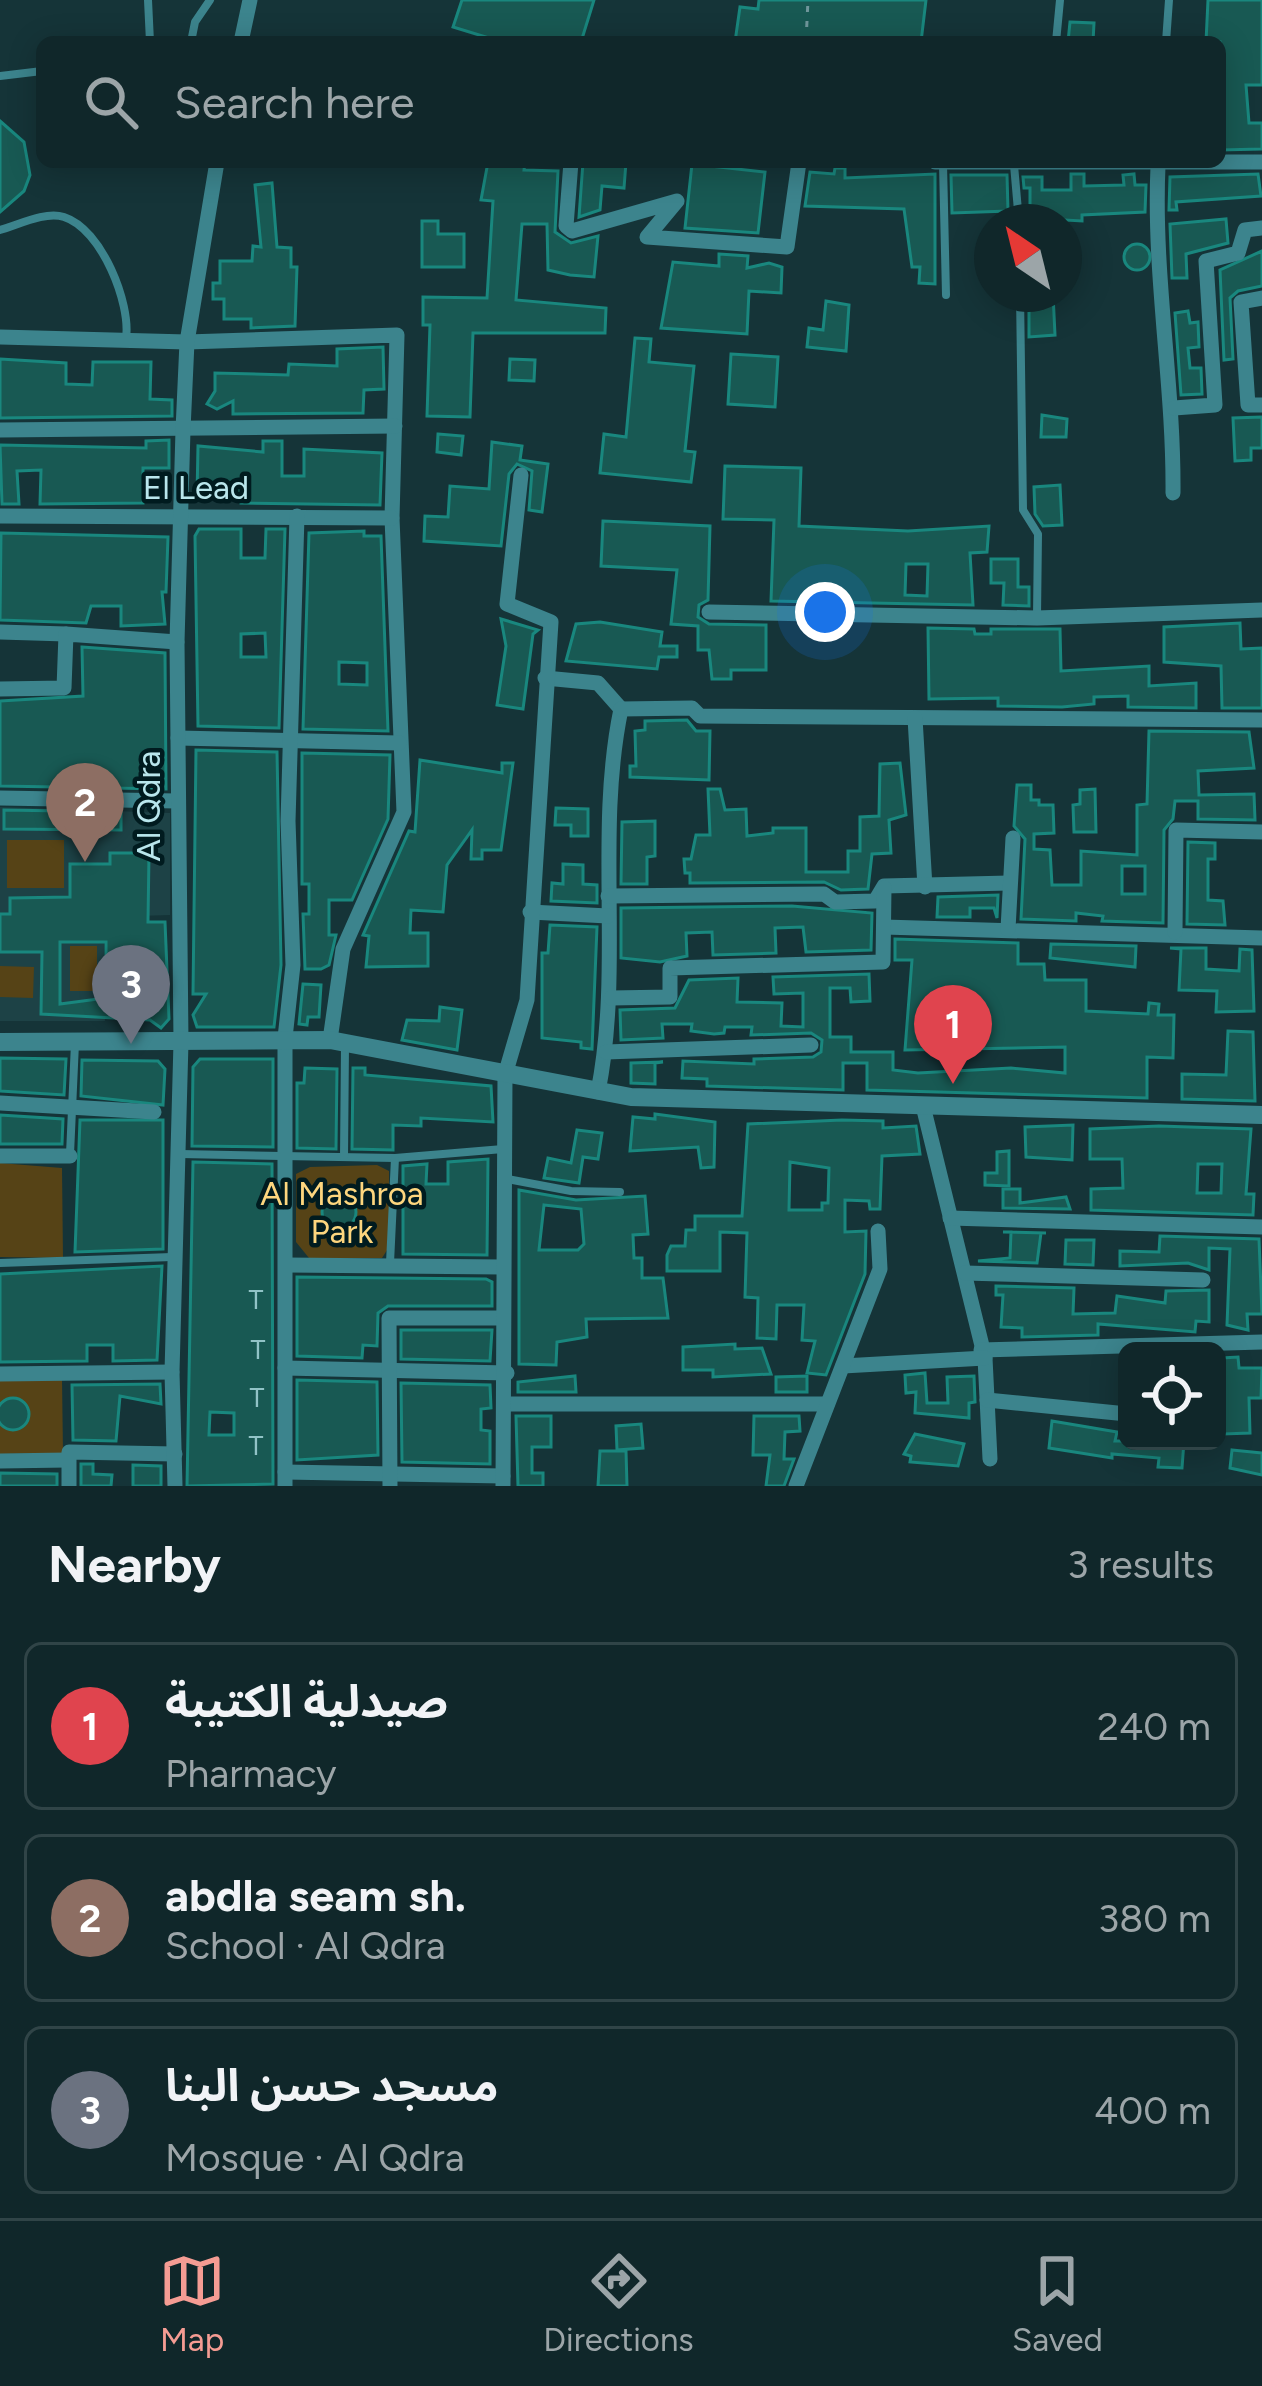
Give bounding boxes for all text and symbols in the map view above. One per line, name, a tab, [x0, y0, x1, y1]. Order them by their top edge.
search box	[36, 36, 1226, 168]
icon: search	[78, 69, 144, 135]
text: Search here	[174, 75, 414, 129]
north arrow	[974, 204, 1082, 312]
street label: El Lead	[143, 468, 249, 507]
your location	[795, 582, 855, 642]
street label: Al Qdra	[129, 751, 168, 861]
pin: 2	[46, 763, 124, 862]
pin: 3	[92, 945, 170, 1044]
pin: 1	[914, 985, 992, 1084]
park label: Al Mashroa Park	[260, 1174, 424, 1251]
house number: T	[249, 1283, 264, 1316]
house number: T	[251, 1333, 266, 1366]
map controls	[1118, 1342, 1226, 1450]
button: locate	[1118, 1342, 1226, 1450]
house number: T	[250, 1381, 265, 1414]
house number: T	[249, 1429, 264, 1462]
text: Nearby	[48, 1534, 221, 1595]
text: 3 results	[1067, 1541, 1214, 1588]
text: صيدلية الكتيبة	[165, 1674, 448, 1728]
text: 1	[82, 1703, 98, 1750]
text: 240 m	[1097, 1703, 1211, 1750]
text: Pharmacy	[165, 1750, 337, 1797]
text: abdla seam sh.	[165, 1868, 466, 1922]
text: 2	[79, 1895, 101, 1942]
text: 380 m	[1098, 1895, 1211, 1942]
text: School · Al Qdra	[165, 1922, 446, 1969]
text: مسجد حسن البنا	[165, 2058, 499, 2112]
text: 3	[79, 2087, 101, 2134]
text: 400 m	[1094, 2087, 1211, 2134]
text: Mosque · Al Qdra	[165, 2134, 465, 2181]
tab: Map	[159, 2248, 225, 2359]
tab: Directions	[543, 2248, 694, 2359]
tab: Saved	[1012, 2248, 1103, 2359]

